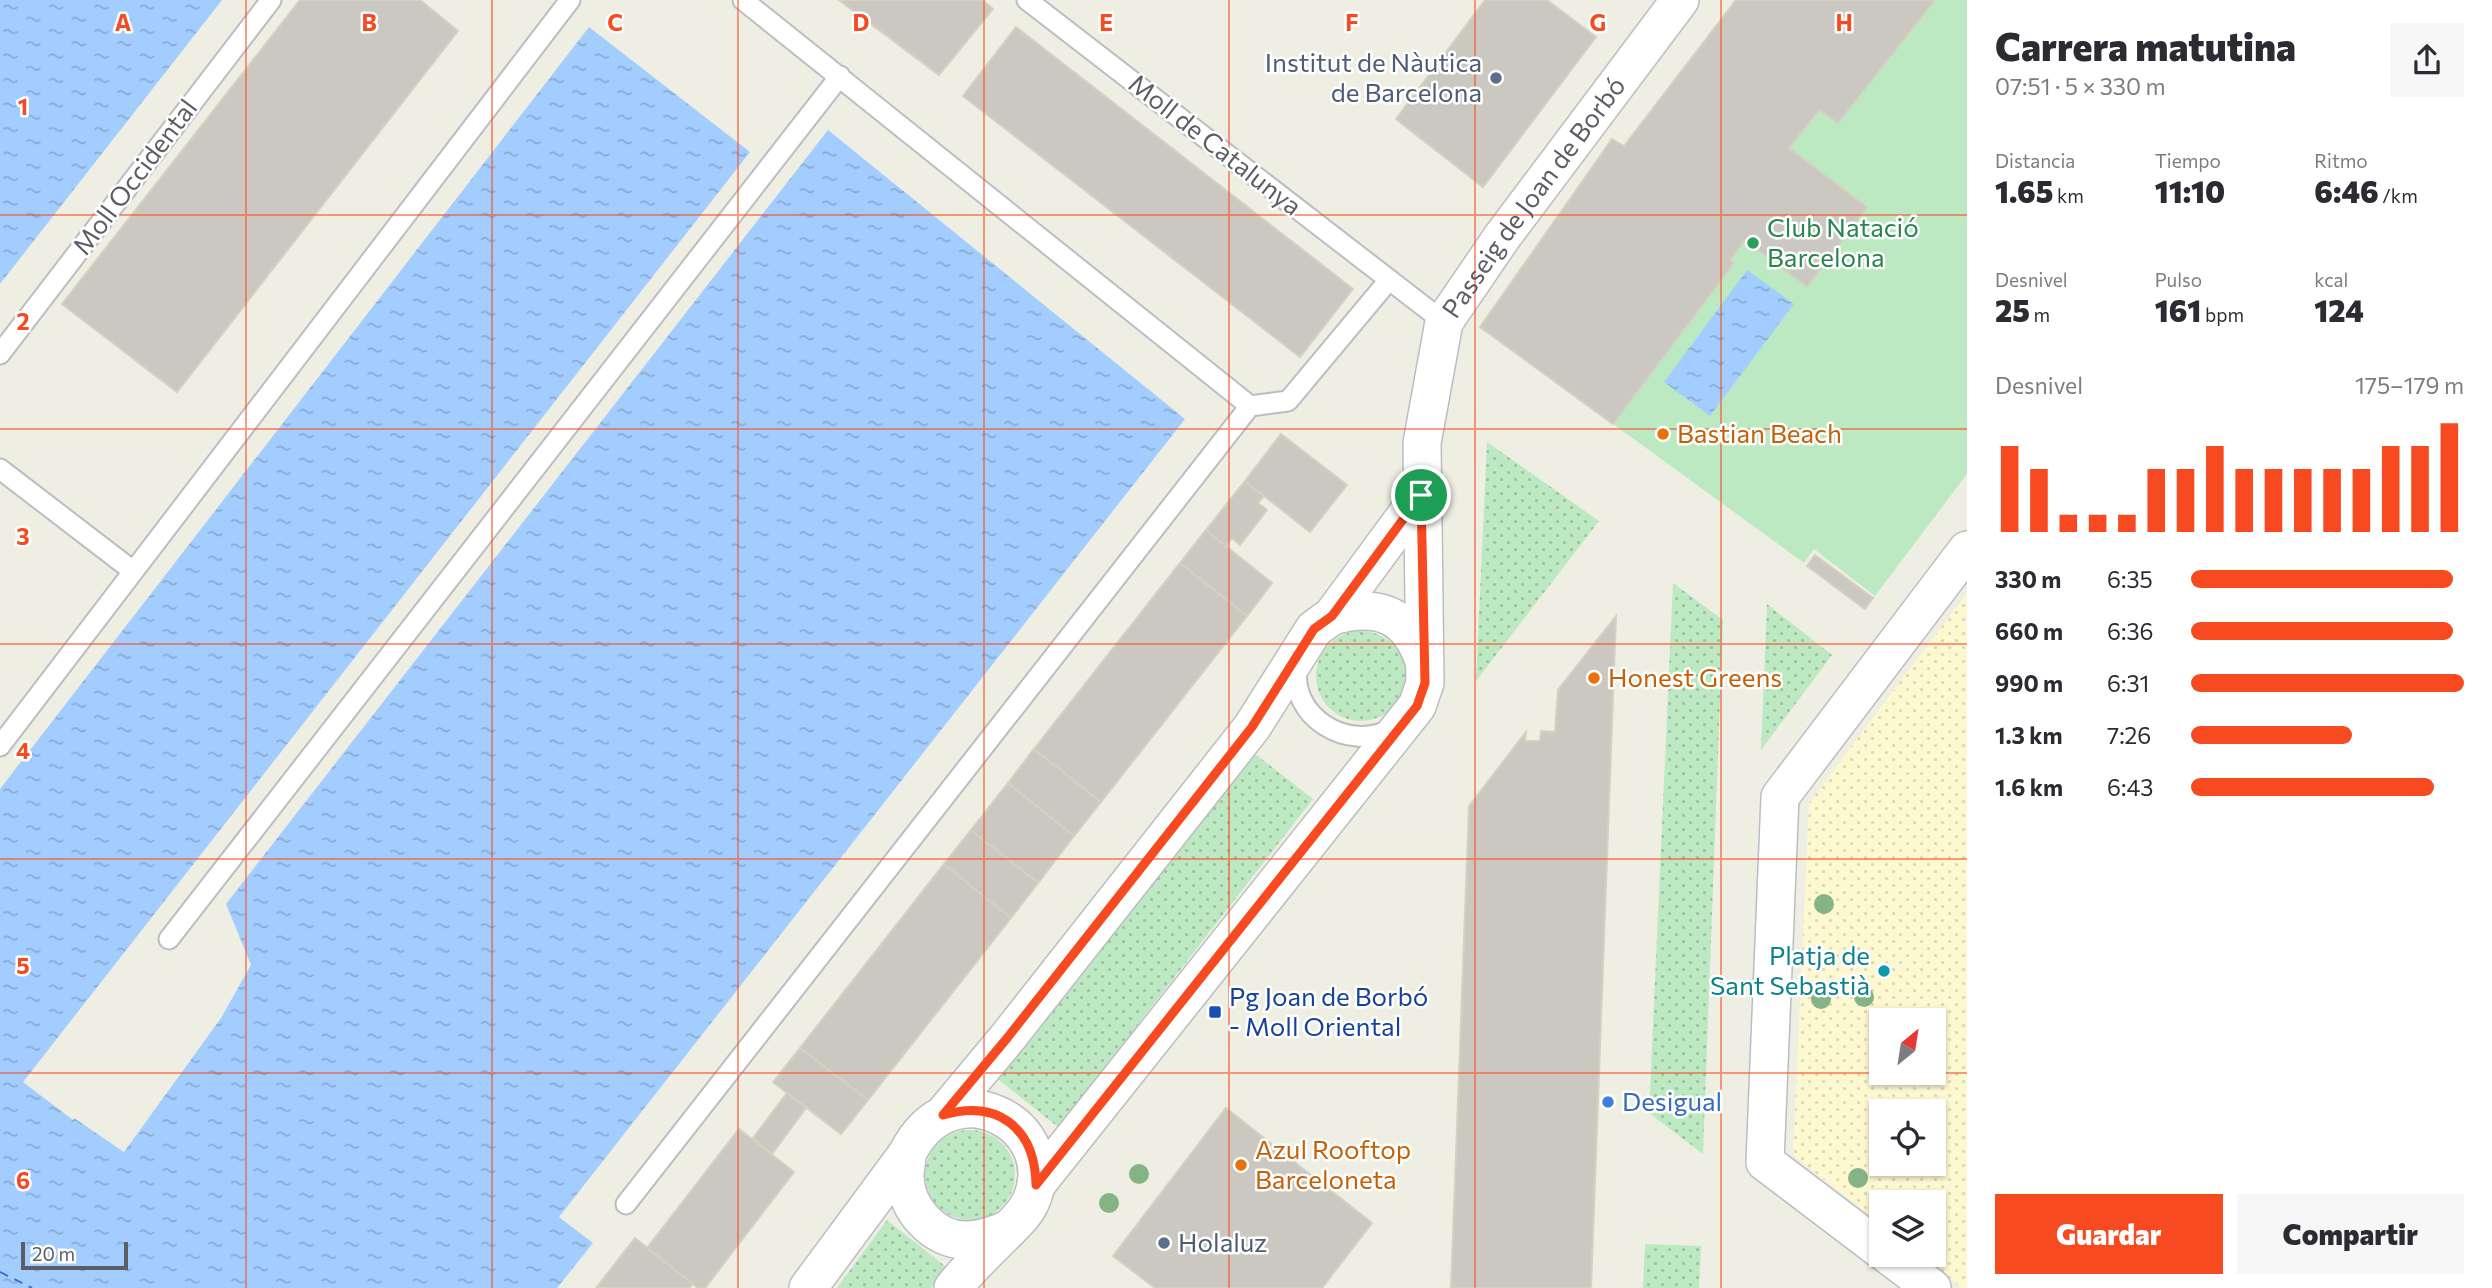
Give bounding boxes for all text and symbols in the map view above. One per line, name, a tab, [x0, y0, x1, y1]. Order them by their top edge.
text: A	[115, 8, 132, 36]
text: B	[361, 8, 377, 36]
text: C	[607, 8, 623, 36]
text: D	[853, 8, 870, 36]
text: E	[1099, 8, 1113, 36]
text: F	[1345, 8, 1359, 36]
text: G	[1590, 8, 1606, 36]
text: H	[1835, 8, 1853, 36]
text: Carrera matutina	[1995, 22, 2296, 69]
button: share	[2390, 23, 2464, 97]
place label: Institut de Nàutica de Barcelona	[1265, 46, 1482, 107]
street label: Moll de Catalunya	[1123, 67, 1308, 221]
street label: Passeig de Joan de Borbó	[1435, 70, 1631, 323]
marker: Institut de Nàutica de Barcelona	[1488, 70, 1504, 86]
text: 07:51 · 5 × 330 m	[1995, 72, 2165, 100]
text: 1	[18, 92, 28, 120]
street label: Moll Occidental	[65, 92, 202, 260]
text: Distancia	[1995, 149, 2075, 172]
text: Tiempo	[2155, 149, 2221, 172]
text: Ritmo	[2314, 149, 2368, 172]
text: 1.65	[1995, 172, 2053, 209]
text: 11:10	[2155, 172, 2225, 209]
text: 6:46	[2314, 172, 2379, 209]
text: km	[2053, 184, 2084, 207]
text: /km	[2379, 184, 2418, 207]
place label: Club Natació Barcelona	[1767, 211, 1919, 272]
marker: Club Natació Barcelona	[1745, 235, 1761, 251]
text: Desnivel	[1995, 268, 2068, 291]
text: Pulso	[2155, 268, 2202, 291]
text: kcal	[2314, 268, 2348, 291]
text: 25	[1995, 291, 2030, 328]
text: 161	[2155, 291, 2201, 328]
text: 124	[2314, 291, 2364, 328]
text: m	[2030, 303, 2050, 326]
text: bpm	[2201, 303, 2244, 326]
text: 2	[16, 307, 30, 335]
text: Desnivel	[1995, 371, 2083, 399]
text: 175–179 m	[2355, 371, 2464, 399]
place label: Bastian Beach	[1677, 417, 1842, 448]
marker: Bastian Beach	[1655, 426, 1671, 442]
pin	[1391, 465, 1451, 525]
icon: arrive	[1402, 476, 1440, 514]
text: 3	[16, 522, 30, 550]
text: 330 m	[1995, 565, 2061, 593]
text: 6:35	[2107, 565, 2153, 593]
text: 660 m	[1995, 617, 2063, 645]
text: 6:36	[2107, 617, 2153, 645]
place label: Honest Greens	[1608, 661, 1782, 692]
text: 990 m	[1995, 669, 2063, 697]
text: 6:31	[2107, 669, 2149, 697]
marker: Honest Greens	[1586, 670, 1602, 686]
text: 1.3 km	[1995, 721, 2063, 749]
text: 7:26	[2107, 721, 2151, 749]
text: 4	[16, 736, 30, 764]
text: 1.6 km	[1995, 773, 2063, 801]
text: 6:43	[2107, 773, 2153, 801]
place label: Platja de Sant Sebastià	[1710, 939, 1870, 1000]
text: 5	[16, 951, 30, 979]
marker: Platja de Sant Sebastià	[1876, 963, 1892, 979]
place label: Pg Joan de Borbó - Moll Oriental	[1229, 980, 1428, 1041]
marker: Pg Joan de Borbó - Moll Oriental	[1207, 1004, 1223, 1020]
north arrow	[1869, 1008, 1946, 1085]
map controls	[1869, 1008, 1946, 1267]
place label: Desigual	[1622, 1085, 1722, 1116]
marker: Desigual	[1600, 1094, 1616, 1110]
button: locate	[1869, 1099, 1946, 1176]
place label: Azul Rooftop Barceloneta	[1255, 1133, 1411, 1194]
marker: Azul Rooftop Barceloneta	[1233, 1157, 1249, 1173]
text: 6	[16, 1166, 30, 1194]
button: layers	[1869, 1190, 1946, 1267]
button: Guardar	[1995, 1194, 2223, 1274]
button: Compartir	[2237, 1194, 2464, 1274]
place label: Holaluz	[1178, 1226, 1267, 1257]
marker: Holaluz	[1156, 1235, 1172, 1251]
scale bar	[21, 1239, 128, 1271]
text: 20 m	[32, 1242, 75, 1265]

